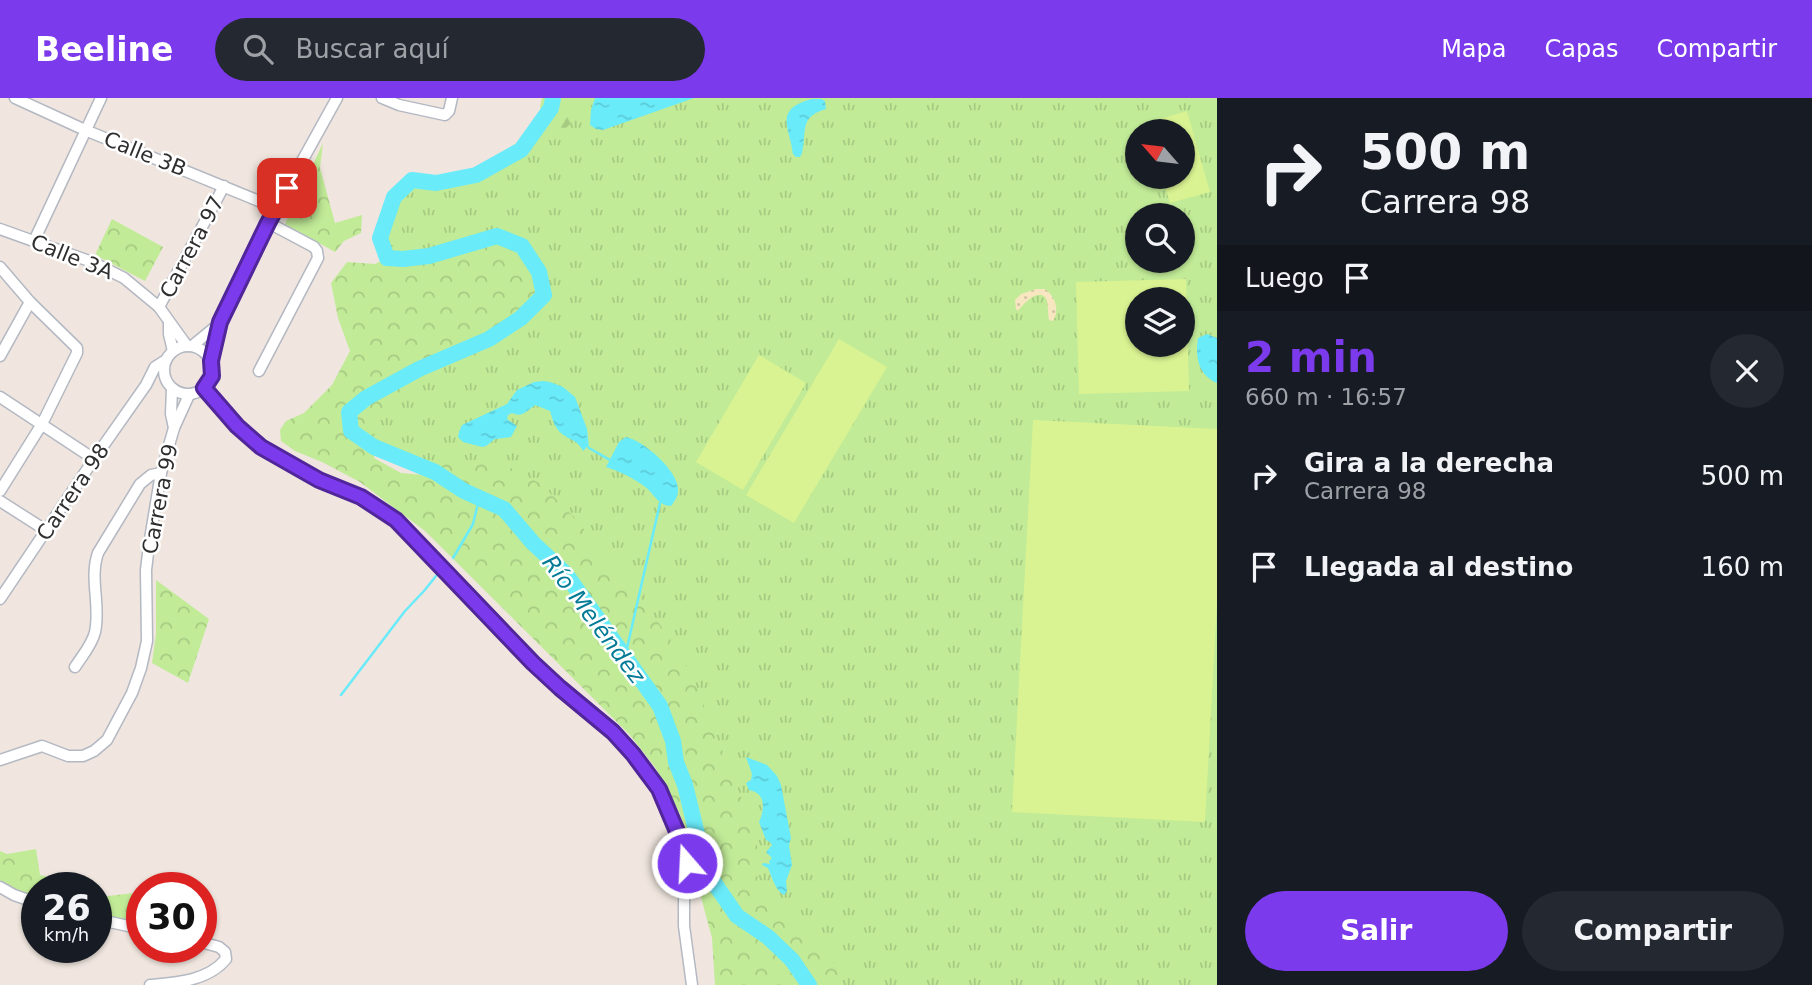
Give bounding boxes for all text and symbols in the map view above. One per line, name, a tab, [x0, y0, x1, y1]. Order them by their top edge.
search box	[215, 18, 705, 81]
text: Beeline	[35, 30, 173, 69]
icon: search	[239, 30, 277, 68]
text: Buscar aquí	[295, 34, 449, 64]
text: Mapa	[1441, 35, 1507, 63]
text: Capas	[1545, 35, 1618, 63]
text: Compartir	[1656, 35, 1777, 63]
north arrow	[1125, 119, 1195, 189]
map controls	[1125, 119, 1195, 357]
text: 500 m	[1360, 124, 1530, 181]
icon: right	[1245, 126, 1336, 217]
street label: Calle 3B	[100, 127, 190, 181]
pin	[257, 158, 317, 218]
icon: arrive	[268, 169, 306, 207]
text: Carrera 98	[1360, 183, 1530, 221]
street label: Carrera 97	[155, 192, 229, 302]
button: search	[1125, 203, 1195, 273]
street label: Calle 3A	[27, 230, 117, 285]
icon: arrive	[1338, 259, 1376, 297]
text: Luego	[1245, 263, 1324, 293]
button: layers	[1125, 287, 1195, 357]
text: 2 min	[1245, 333, 1377, 382]
button: close	[1710, 334, 1784, 408]
text: 660 m · 16:57	[1245, 384, 1407, 410]
street label: Carrera 98	[32, 439, 114, 545]
street label: Carrera 99	[138, 442, 182, 556]
text: Gira a la derecha	[1304, 448, 1554, 478]
icon: right	[1245, 457, 1283, 495]
text: 500 m	[1701, 461, 1784, 491]
text: Carrera 98	[1304, 478, 1426, 504]
icon: arrive	[1245, 548, 1283, 586]
water label: Río Meléndez	[537, 550, 651, 689]
text: Llegada al destino	[1304, 552, 1573, 582]
text: 160 m	[1701, 552, 1784, 582]
position arrow	[650, 826, 724, 900]
speed limit sign: 30	[126, 872, 217, 963]
text: 26	[42, 888, 91, 928]
button: Salir	[1245, 891, 1508, 971]
button: Compartir	[1522, 891, 1784, 971]
text: km/h	[44, 924, 89, 945]

